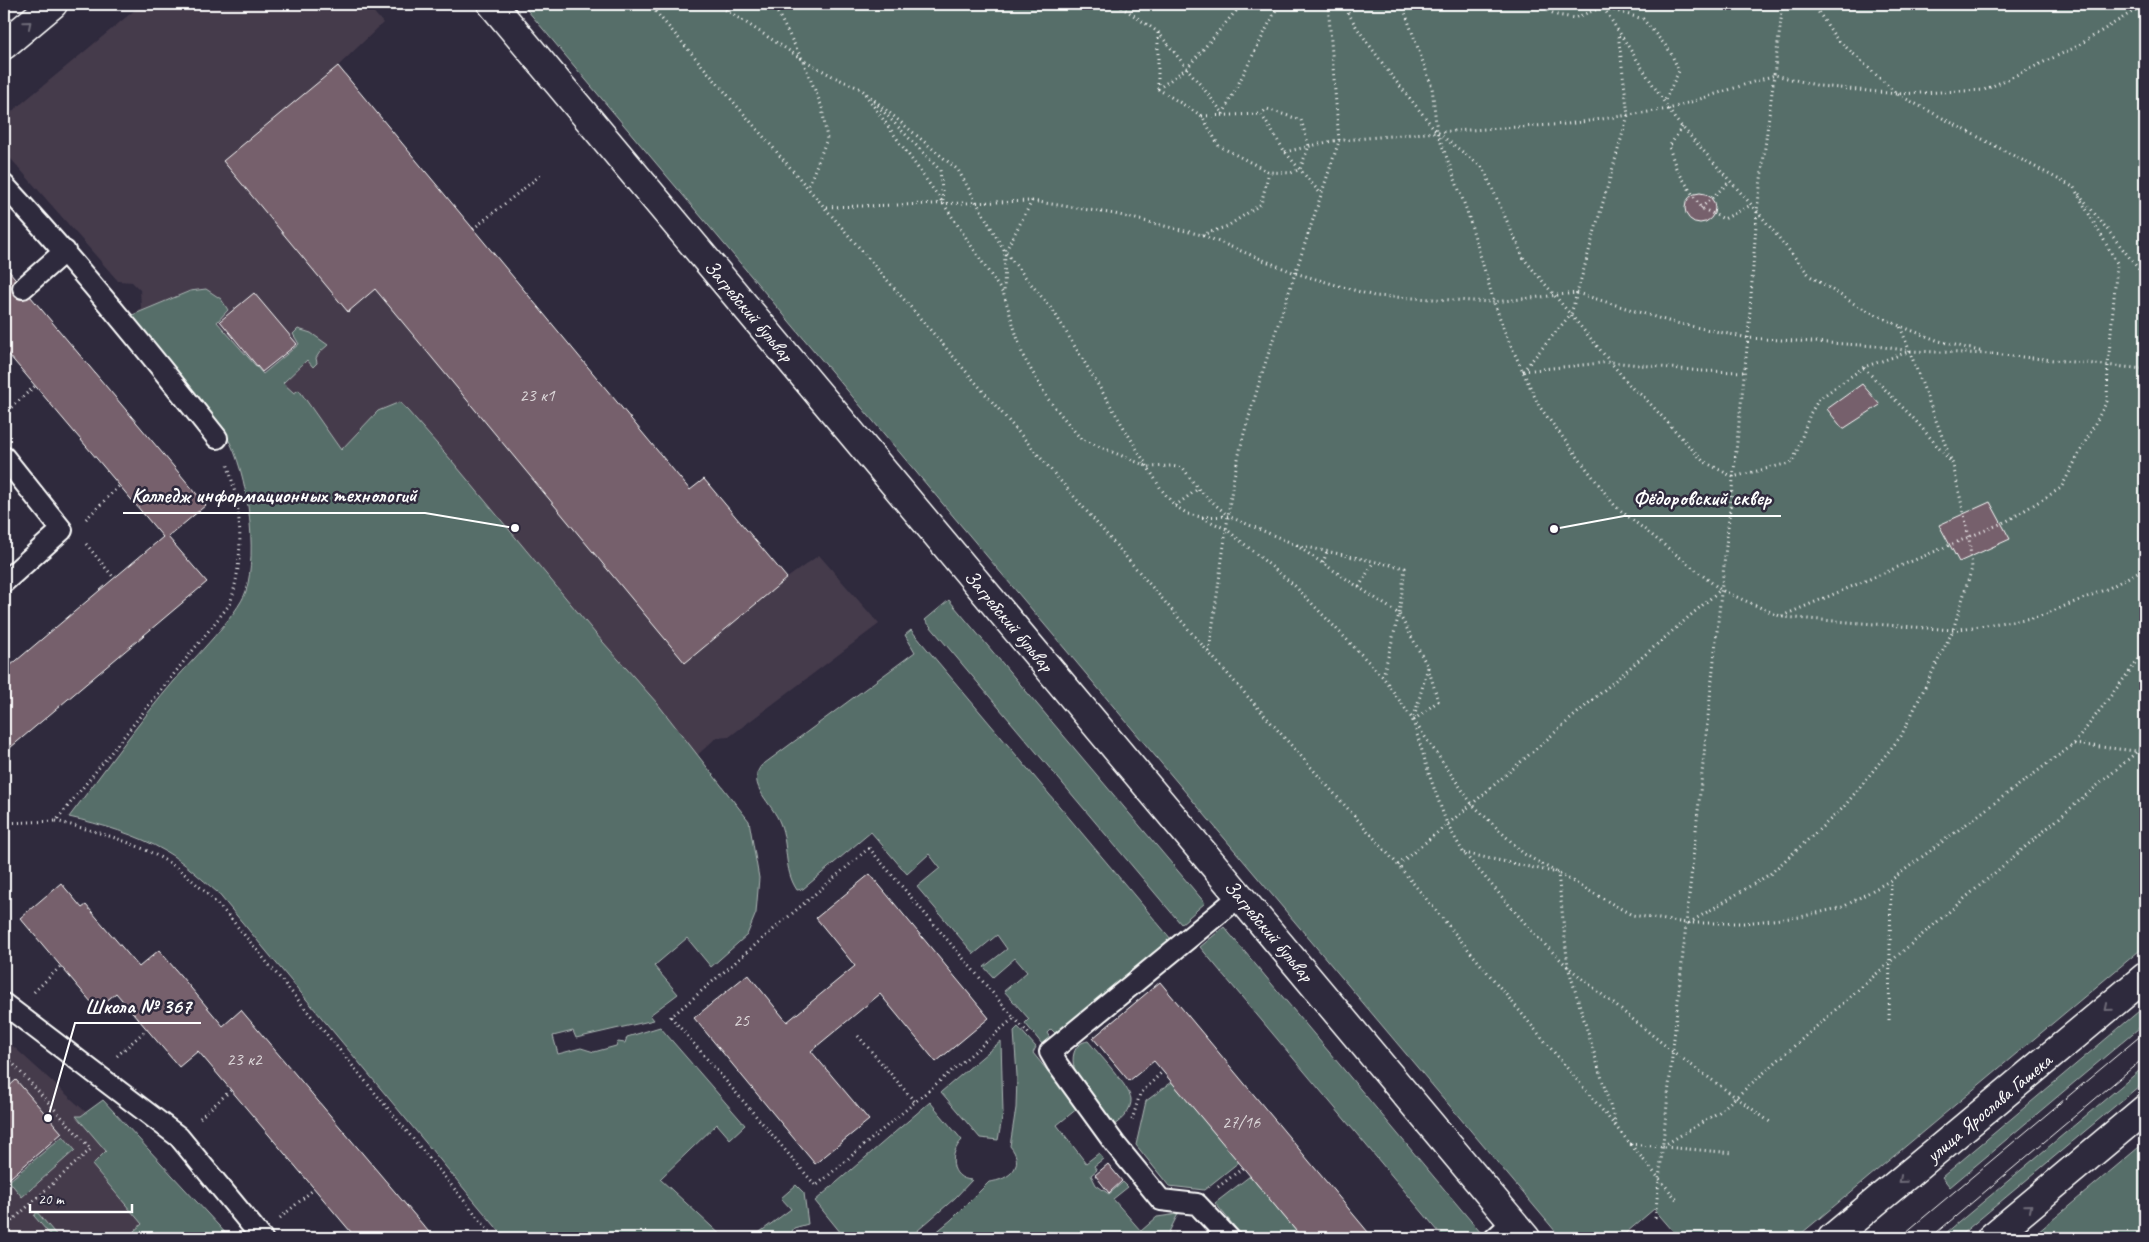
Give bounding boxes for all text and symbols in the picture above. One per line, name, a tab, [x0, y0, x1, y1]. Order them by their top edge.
one-way arrow	[23, 21, 32, 30]
street label: Загребский бульвар	[699, 255, 800, 368]
house number: 23 к1	[519, 384, 556, 406]
callout: Колледж информационных технологий	[123, 477, 425, 513]
callout: Фёдоровский сквер	[1624, 480, 1781, 516]
text: Колледж информационных технологий	[131, 482, 419, 508]
text: Фёдоровский сквер	[1633, 485, 1773, 511]
street label: Загребский бульвар	[959, 565, 1060, 678]
street label: Загребский бульвар	[1219, 875, 1320, 988]
callout: Школа № 367	[75, 987, 201, 1023]
text: Школа № 367	[85, 993, 194, 1019]
one-way arrow	[2105, 1003, 2114, 1011]
house number: 25	[733, 1009, 750, 1031]
street label: улица Ярослава Гашека	[1920, 1047, 2058, 1168]
house number: 23 к2	[226, 1048, 264, 1070]
house number: 27/16	[1222, 1111, 1261, 1133]
one-way arrow	[1899, 1174, 1908, 1183]
scale bar	[30, 1182, 132, 1214]
text: 20 m	[38, 1190, 65, 1209]
one-way arrow	[2023, 1204, 2032, 1213]

